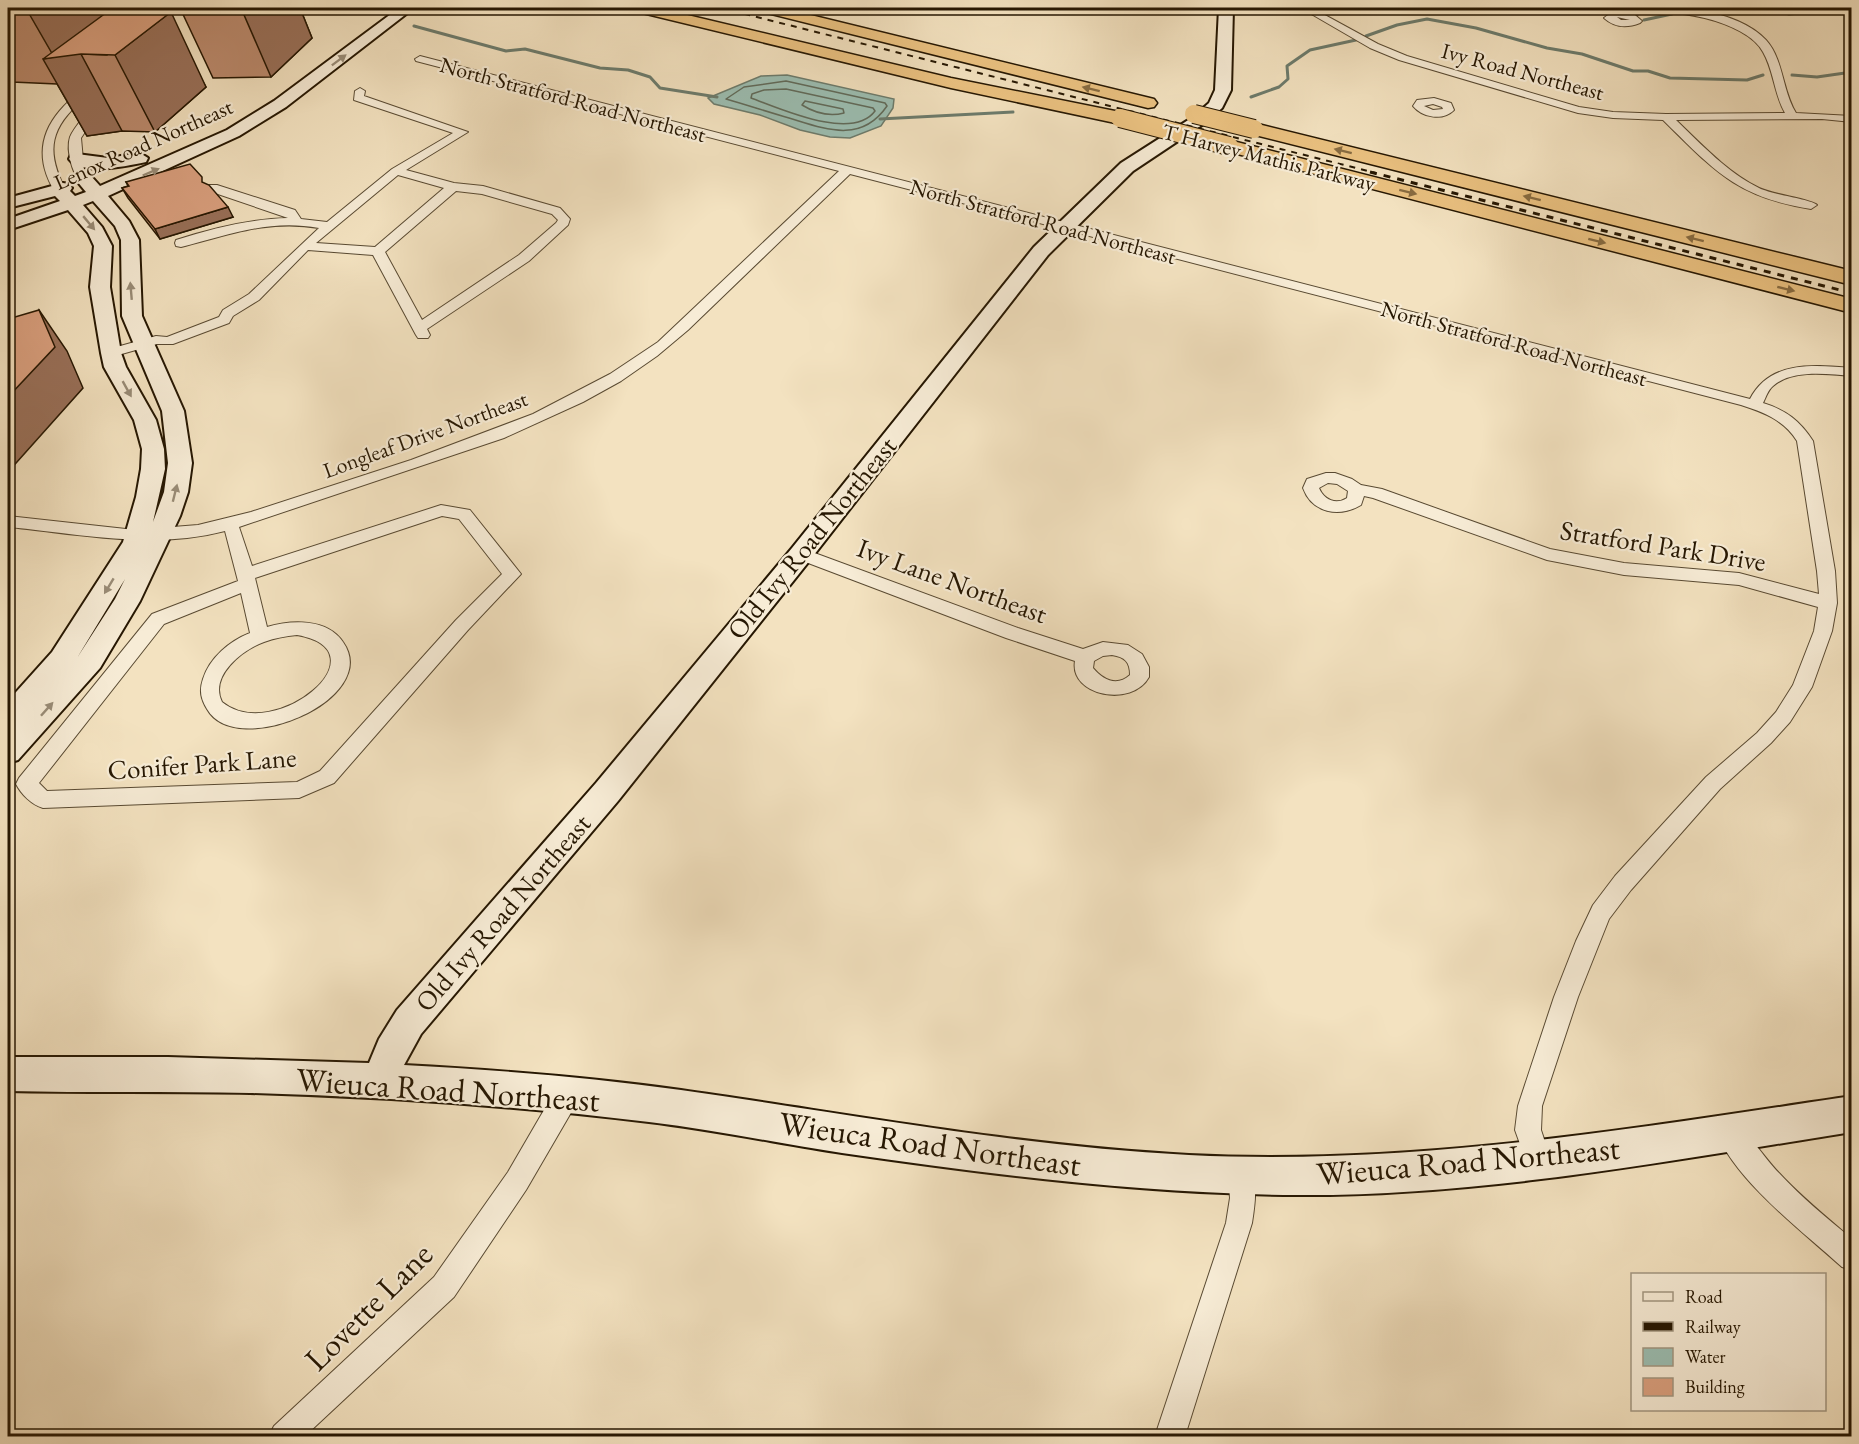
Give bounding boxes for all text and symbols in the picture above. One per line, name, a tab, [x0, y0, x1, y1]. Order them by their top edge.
street label: Ivy Road Northeast	[1439, 36, 1607, 107]
street label: North Stratford Road Northeast	[437, 50, 709, 149]
one-way arrow	[330, 54, 346, 66]
one-way arrow	[1082, 83, 1100, 93]
street label: Lenox Road Northeast	[49, 92, 237, 197]
street label: T Harvey Mathis Parkway	[1159, 117, 1379, 198]
one-way arrow	[1333, 146, 1351, 155]
one-way arrow	[142, 167, 159, 176]
street label: North Stratford Road Northeast	[907, 172, 1179, 271]
one-way arrow	[1399, 188, 1417, 198]
one-way arrow	[1523, 193, 1541, 203]
one-way arrow	[82, 215, 95, 230]
one-way arrow	[1686, 233, 1705, 243]
one-way arrow	[1588, 236, 1606, 246]
one-way arrow	[126, 282, 136, 301]
one-way arrow	[1777, 285, 1795, 294]
street label: North Stratford Road Northeast	[1378, 294, 1650, 393]
one-way arrow	[122, 381, 132, 398]
street label: Longleaf Drive Northeast	[319, 384, 532, 485]
street label: Old Ivy Road Northeast	[719, 429, 904, 646]
one-way arrow	[170, 484, 180, 502]
street label: Stratford Park Drive	[1558, 512, 1768, 579]
street label: Ivy Lane Northeast	[852, 530, 1052, 631]
one-way arrow	[103, 578, 114, 594]
one-way arrow	[40, 702, 54, 716]
street label: Conifer Park Lane	[106, 739, 297, 788]
street label: Old Ivy Road Northeast	[407, 806, 598, 1019]
street label: Wieuca Road Northeast	[295, 1057, 602, 1122]
street label: Wieuca Road Northeast	[776, 1101, 1084, 1186]
street label: Wieuca Road Northeast	[1315, 1126, 1622, 1195]
street label: Lovette Lane	[295, 1233, 442, 1380]
legend	[1631, 1273, 1826, 1411]
text: Road	[1685, 1285, 1724, 1308]
text: Railway	[1685, 1315, 1741, 1338]
text: Water	[1685, 1345, 1726, 1368]
text: Building	[1685, 1375, 1745, 1398]

